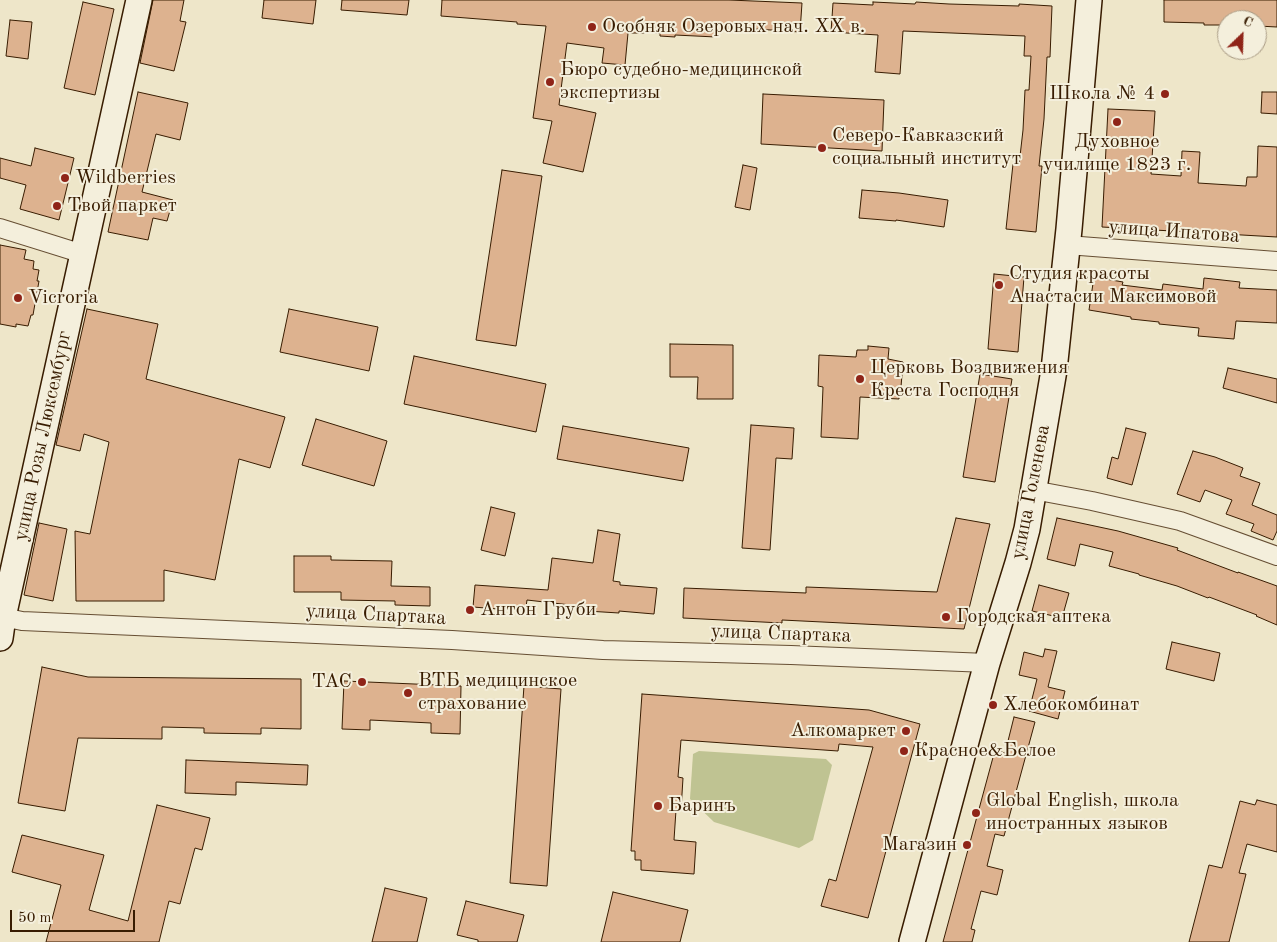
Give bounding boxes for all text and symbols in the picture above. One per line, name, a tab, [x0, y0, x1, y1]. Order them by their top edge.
north arrow	[1217, 10, 1267, 60]
text: С	[1241, 14, 1255, 30]
place label: Особняк Озеровых нач. ХХ в.	[602, 15, 865, 39]
marker: Особняк Озеровых нач. ХХ в.	[586, 21, 598, 33]
place label: Бюро судебно-медицинской экспертизы	[560, 58, 802, 105]
marker: Бюро судебно-медицинской экспертизы	[544, 76, 556, 88]
place label: Школа № 4	[1049, 82, 1155, 106]
marker: Школа № 4	[1159, 88, 1171, 100]
marker: Духовное училище 1823 г.	[1111, 116, 1123, 128]
place label: Северо-Кавказский социальный институт	[832, 124, 1021, 171]
place label: Духовное училище 1823 г.	[1043, 130, 1191, 177]
marker: Северо-Кавказский социальный институт	[816, 142, 828, 154]
place label: Wildberries	[75, 166, 176, 190]
marker: Wildberries	[59, 172, 71, 184]
place label: Твой паркет	[67, 194, 177, 218]
marker: Твой паркет	[51, 200, 63, 212]
street label: улица Ипатова	[1107, 215, 1241, 249]
place label: Студия красоты Анастасии Максимовой	[1009, 262, 1217, 309]
marker: Студия красоты Анастасии Максимовой	[993, 279, 1005, 291]
place label: Vicroria	[28, 286, 98, 310]
marker: Vicroria	[12, 292, 24, 304]
street label: улица Розы Люксембург	[9, 329, 77, 543]
place label: Церковь Воздвижения Креста Господня	[870, 356, 1068, 403]
marker: Церковь Воздвижения Креста Господня	[854, 373, 866, 385]
street label: улица Голенева	[1006, 422, 1056, 562]
place label: Антон Груби	[480, 598, 596, 622]
street label: улица Спартака	[305, 599, 447, 631]
marker: Антон Груби	[464, 604, 476, 616]
place label: Городская аптека	[956, 605, 1111, 629]
marker: Городская аптека	[940, 611, 952, 623]
street label: улица Спартака	[710, 620, 852, 648]
place label: ВТБ медицинское страхование	[418, 669, 577, 716]
place label: ТАС	[312, 670, 352, 694]
marker: ТАС	[356, 676, 368, 688]
marker: ВТБ медицинское страхование	[402, 687, 414, 699]
place label: Хлебокомбинат	[1003, 693, 1140, 717]
marker: Хлебокомбинат	[987, 699, 999, 711]
place label: Алкомаркет	[790, 719, 896, 743]
marker: Алкомаркет	[900, 725, 912, 737]
place label: Красное&Белое	[914, 739, 1056, 763]
marker: Красное&Белое	[898, 745, 910, 757]
place label: Global English, школа иностранных языков	[986, 789, 1179, 836]
place label: Баринъ	[668, 794, 736, 818]
marker: Баринъ	[652, 800, 664, 812]
marker: Global English, школа иностранных языков	[970, 807, 982, 819]
place label: Магазин	[882, 833, 957, 857]
marker: Магазин	[961, 839, 973, 851]
scale bar	[12, 900, 138, 932]
text: 50 m	[18, 911, 52, 926]

